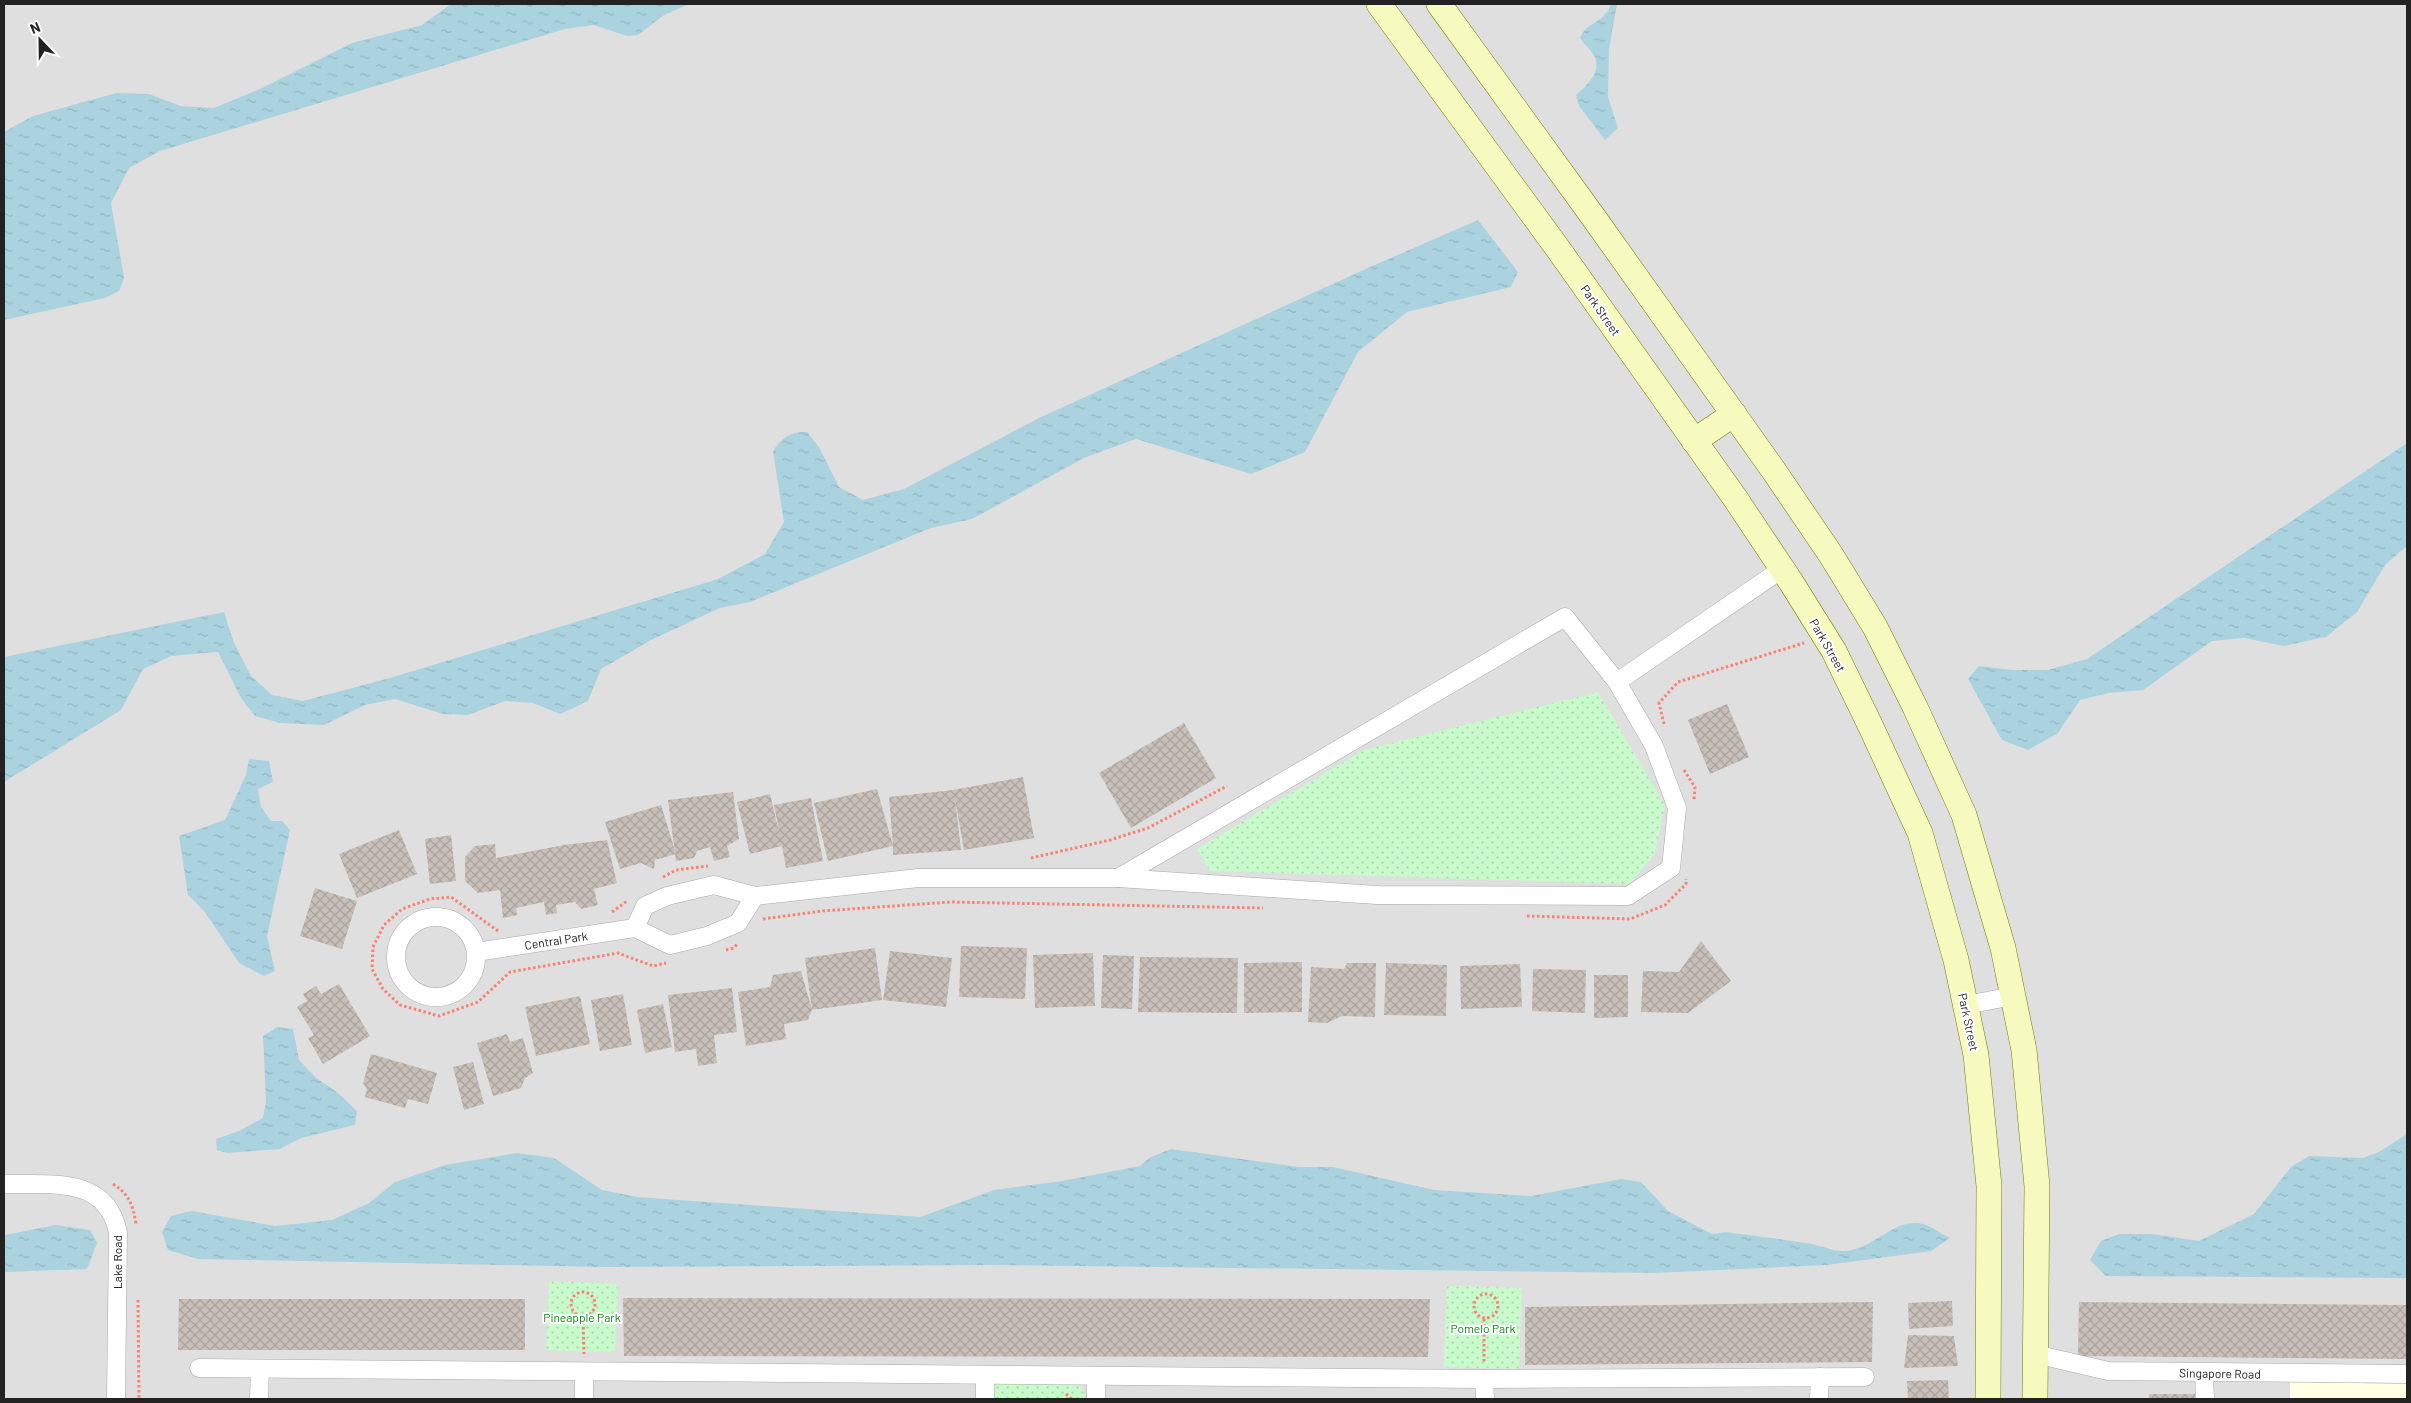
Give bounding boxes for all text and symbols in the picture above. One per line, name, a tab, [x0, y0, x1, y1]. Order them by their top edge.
north arrow	[15, 15, 65, 65]
text: N	[27, 18, 42, 37]
street label: Park Street	[1578, 282, 1624, 338]
street label: Park Street	[1807, 616, 1849, 674]
street label: Central Park	[523, 928, 589, 952]
street label: Park Street	[1956, 992, 1982, 1052]
street label: Lake Road	[110, 1235, 124, 1289]
park label: Pineapple Park	[543, 1310, 621, 1324]
park label: Pomelo Park	[1451, 1321, 1515, 1335]
street label: Singapore Road	[2179, 1365, 2261, 1381]

